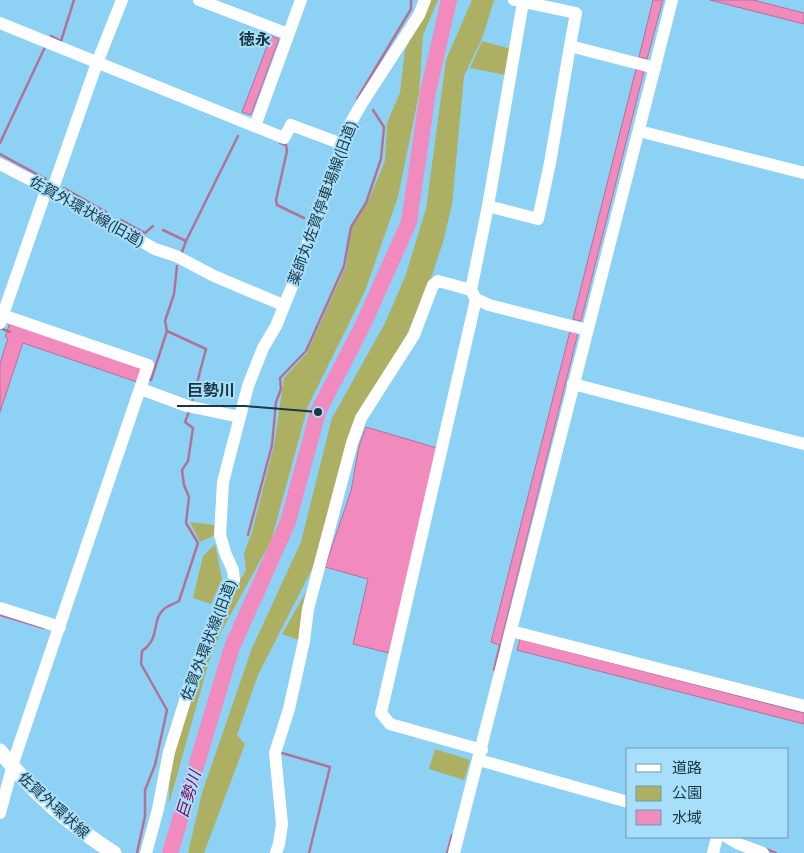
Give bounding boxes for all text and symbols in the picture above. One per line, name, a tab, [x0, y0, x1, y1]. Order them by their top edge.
district label: 徳永	[239, 29, 271, 49]
street label: 薬師丸佐賀停車場線(旧道)	[283, 118, 361, 288]
street label: 佐賀外環状線(旧道)	[26, 172, 148, 250]
callout: 巨勢川	[177, 375, 245, 406]
text: 巨勢川	[187, 380, 235, 400]
street label: 佐賀外環状線(旧道)	[176, 577, 240, 703]
legend	[626, 748, 789, 838]
text: 道路	[672, 758, 702, 777]
water label: 巨勢川	[171, 766, 205, 820]
street label: 佐賀外環状線	[14, 768, 94, 842]
text: 公園	[672, 783, 702, 802]
text: 水域	[672, 808, 702, 827]

